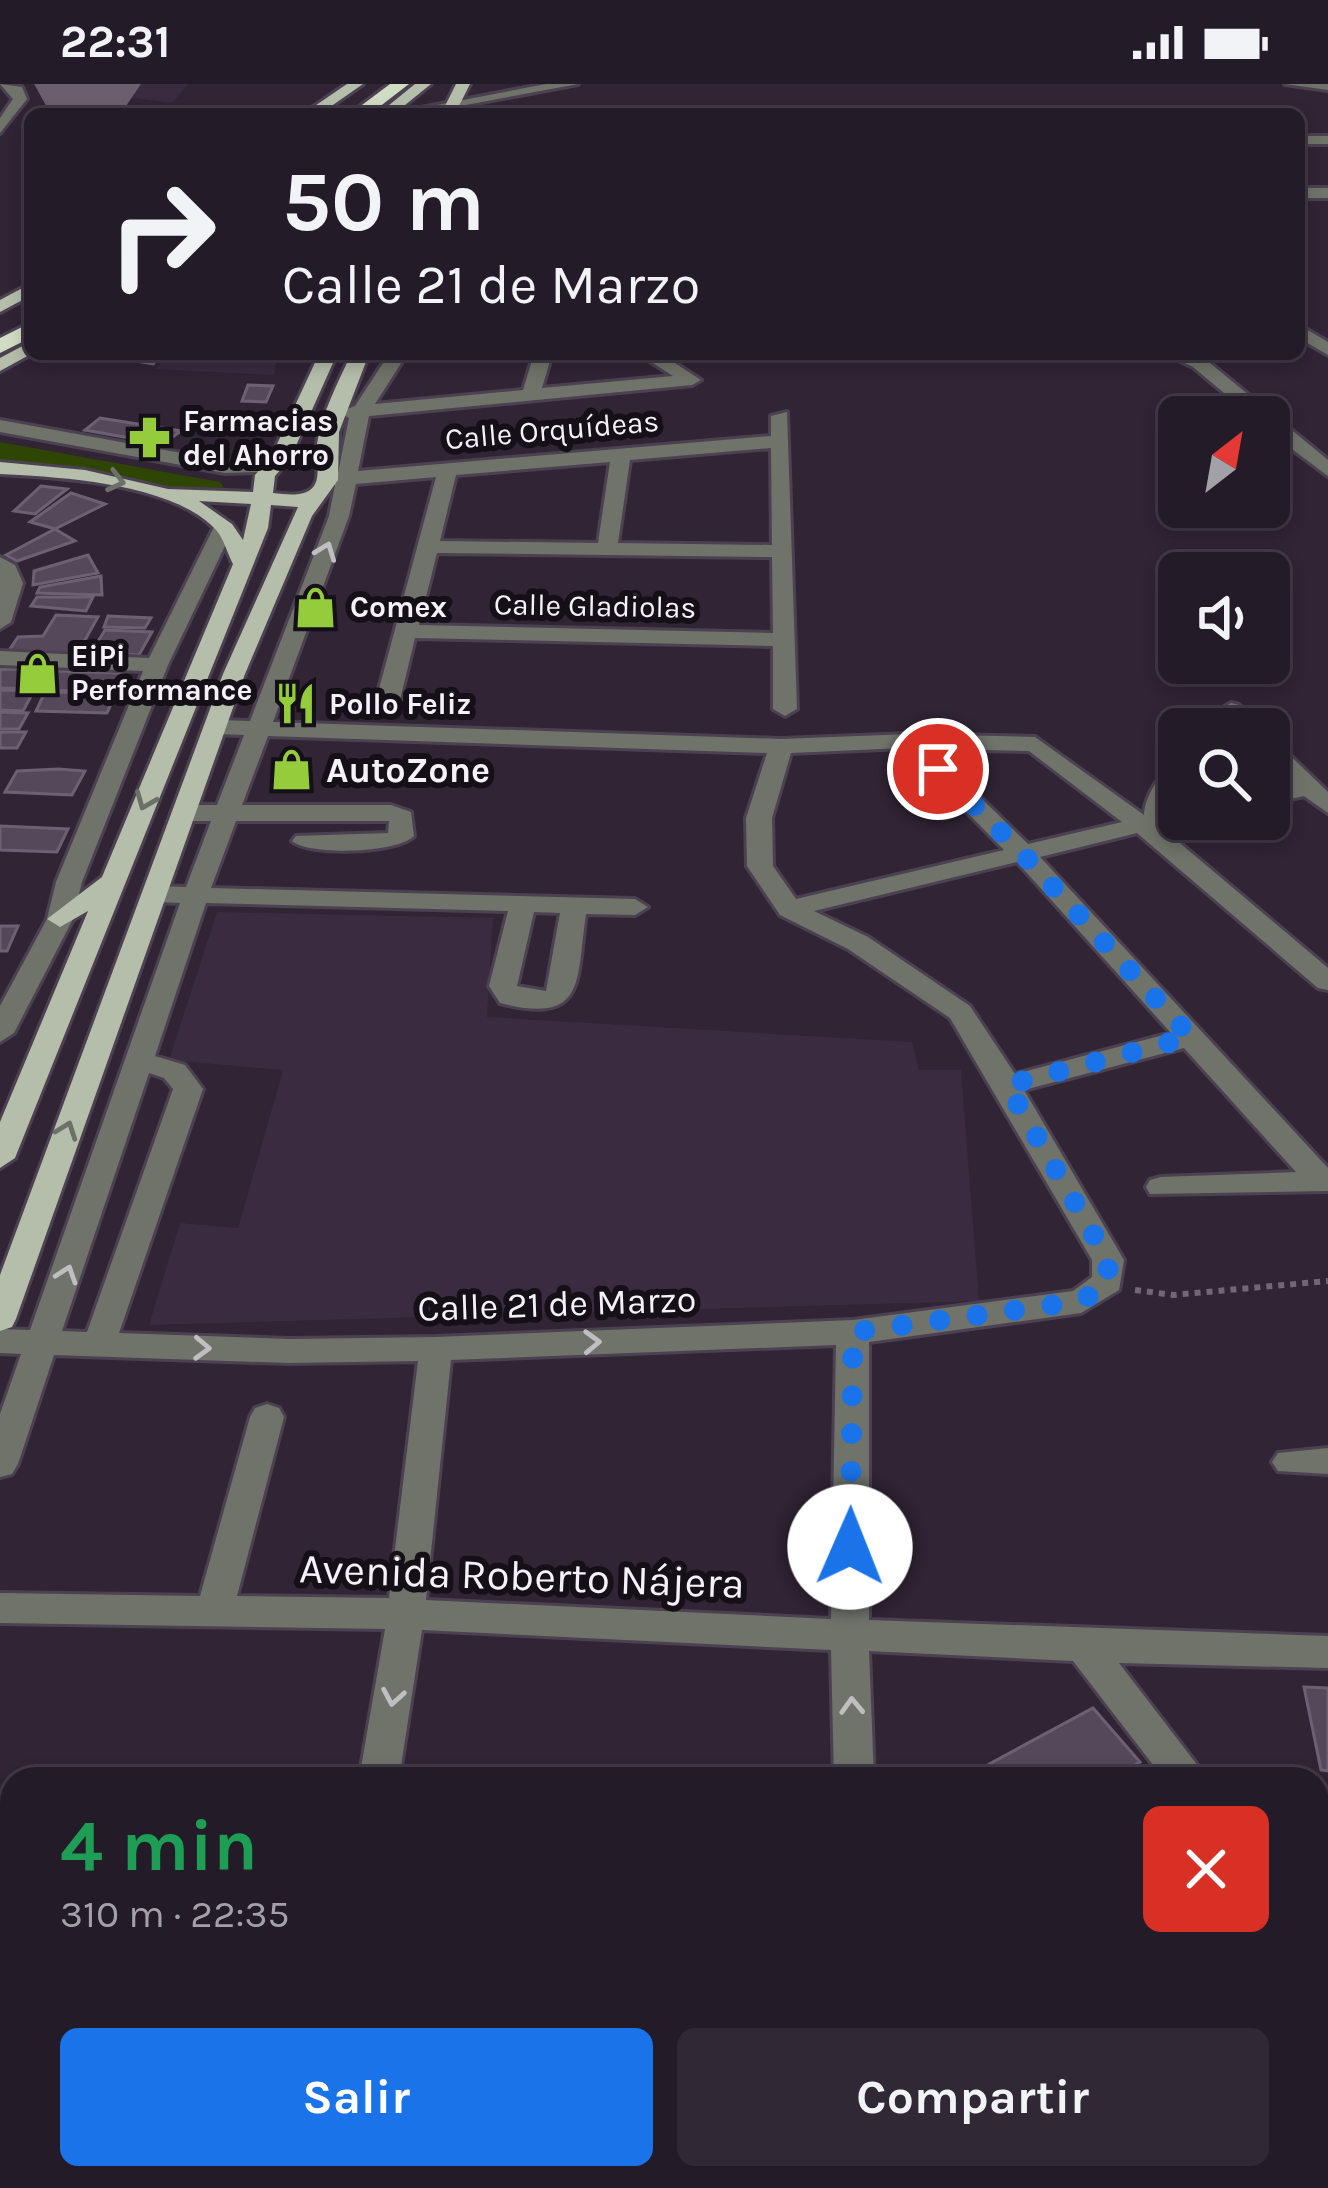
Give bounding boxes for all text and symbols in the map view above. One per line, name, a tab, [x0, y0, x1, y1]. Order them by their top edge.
text: 22:31	[60, 16, 171, 68]
text: 50 m	[282, 153, 485, 251]
icon: right	[84, 156, 240, 312]
text: Calle 21 de Marzo	[282, 253, 700, 317]
north arrow	[1158, 396, 1290, 528]
map controls	[1158, 396, 1290, 840]
place label: Farmacias del Ahorro	[183, 403, 333, 473]
street label: Calle Orquídeas	[444, 403, 660, 457]
pharmacy icon: Farmacias del Ahorro	[126, 415, 172, 461]
one-way arrow	[105, 467, 125, 492]
one-way arrow	[312, 542, 336, 563]
button: sound	[1158, 552, 1290, 684]
shop icon: Comex	[293, 584, 339, 630]
street label: Calle Gladiolas	[494, 586, 696, 626]
place label: Comex	[350, 589, 447, 625]
place label: EiPi Performance	[71, 638, 252, 708]
shop icon: EiPi Performance	[14, 650, 60, 696]
restaurant icon: Pollo Feliz	[272, 681, 318, 727]
place label: Pollo Feliz	[329, 686, 471, 722]
button: search	[1158, 708, 1290, 840]
pin	[887, 718, 989, 820]
icon: arrive	[905, 736, 971, 802]
shop icon: AutoZone	[269, 747, 315, 793]
place label: AutoZone	[326, 749, 490, 791]
one-way arrow	[135, 789, 159, 810]
one-way arrow	[53, 1121, 77, 1142]
one-way arrow	[53, 1265, 77, 1286]
street label: Calle 21 de Marzo	[417, 1278, 697, 1330]
one-way arrow	[583, 1330, 602, 1356]
one-way arrow	[193, 1334, 212, 1360]
position arrow	[787, 1484, 913, 1610]
street label: Avenida Roberto Nájera	[298, 1543, 746, 1609]
one-way arrow	[381, 1686, 406, 1706]
one-way arrow	[839, 1696, 865, 1715]
text: 4 min	[60, 1804, 258, 1888]
button: close	[1143, 1806, 1269, 1932]
text: 310 m · 22:35	[60, 1891, 290, 1937]
button: Salir	[60, 2028, 653, 2166]
button: Compartir	[677, 2028, 1269, 2166]

